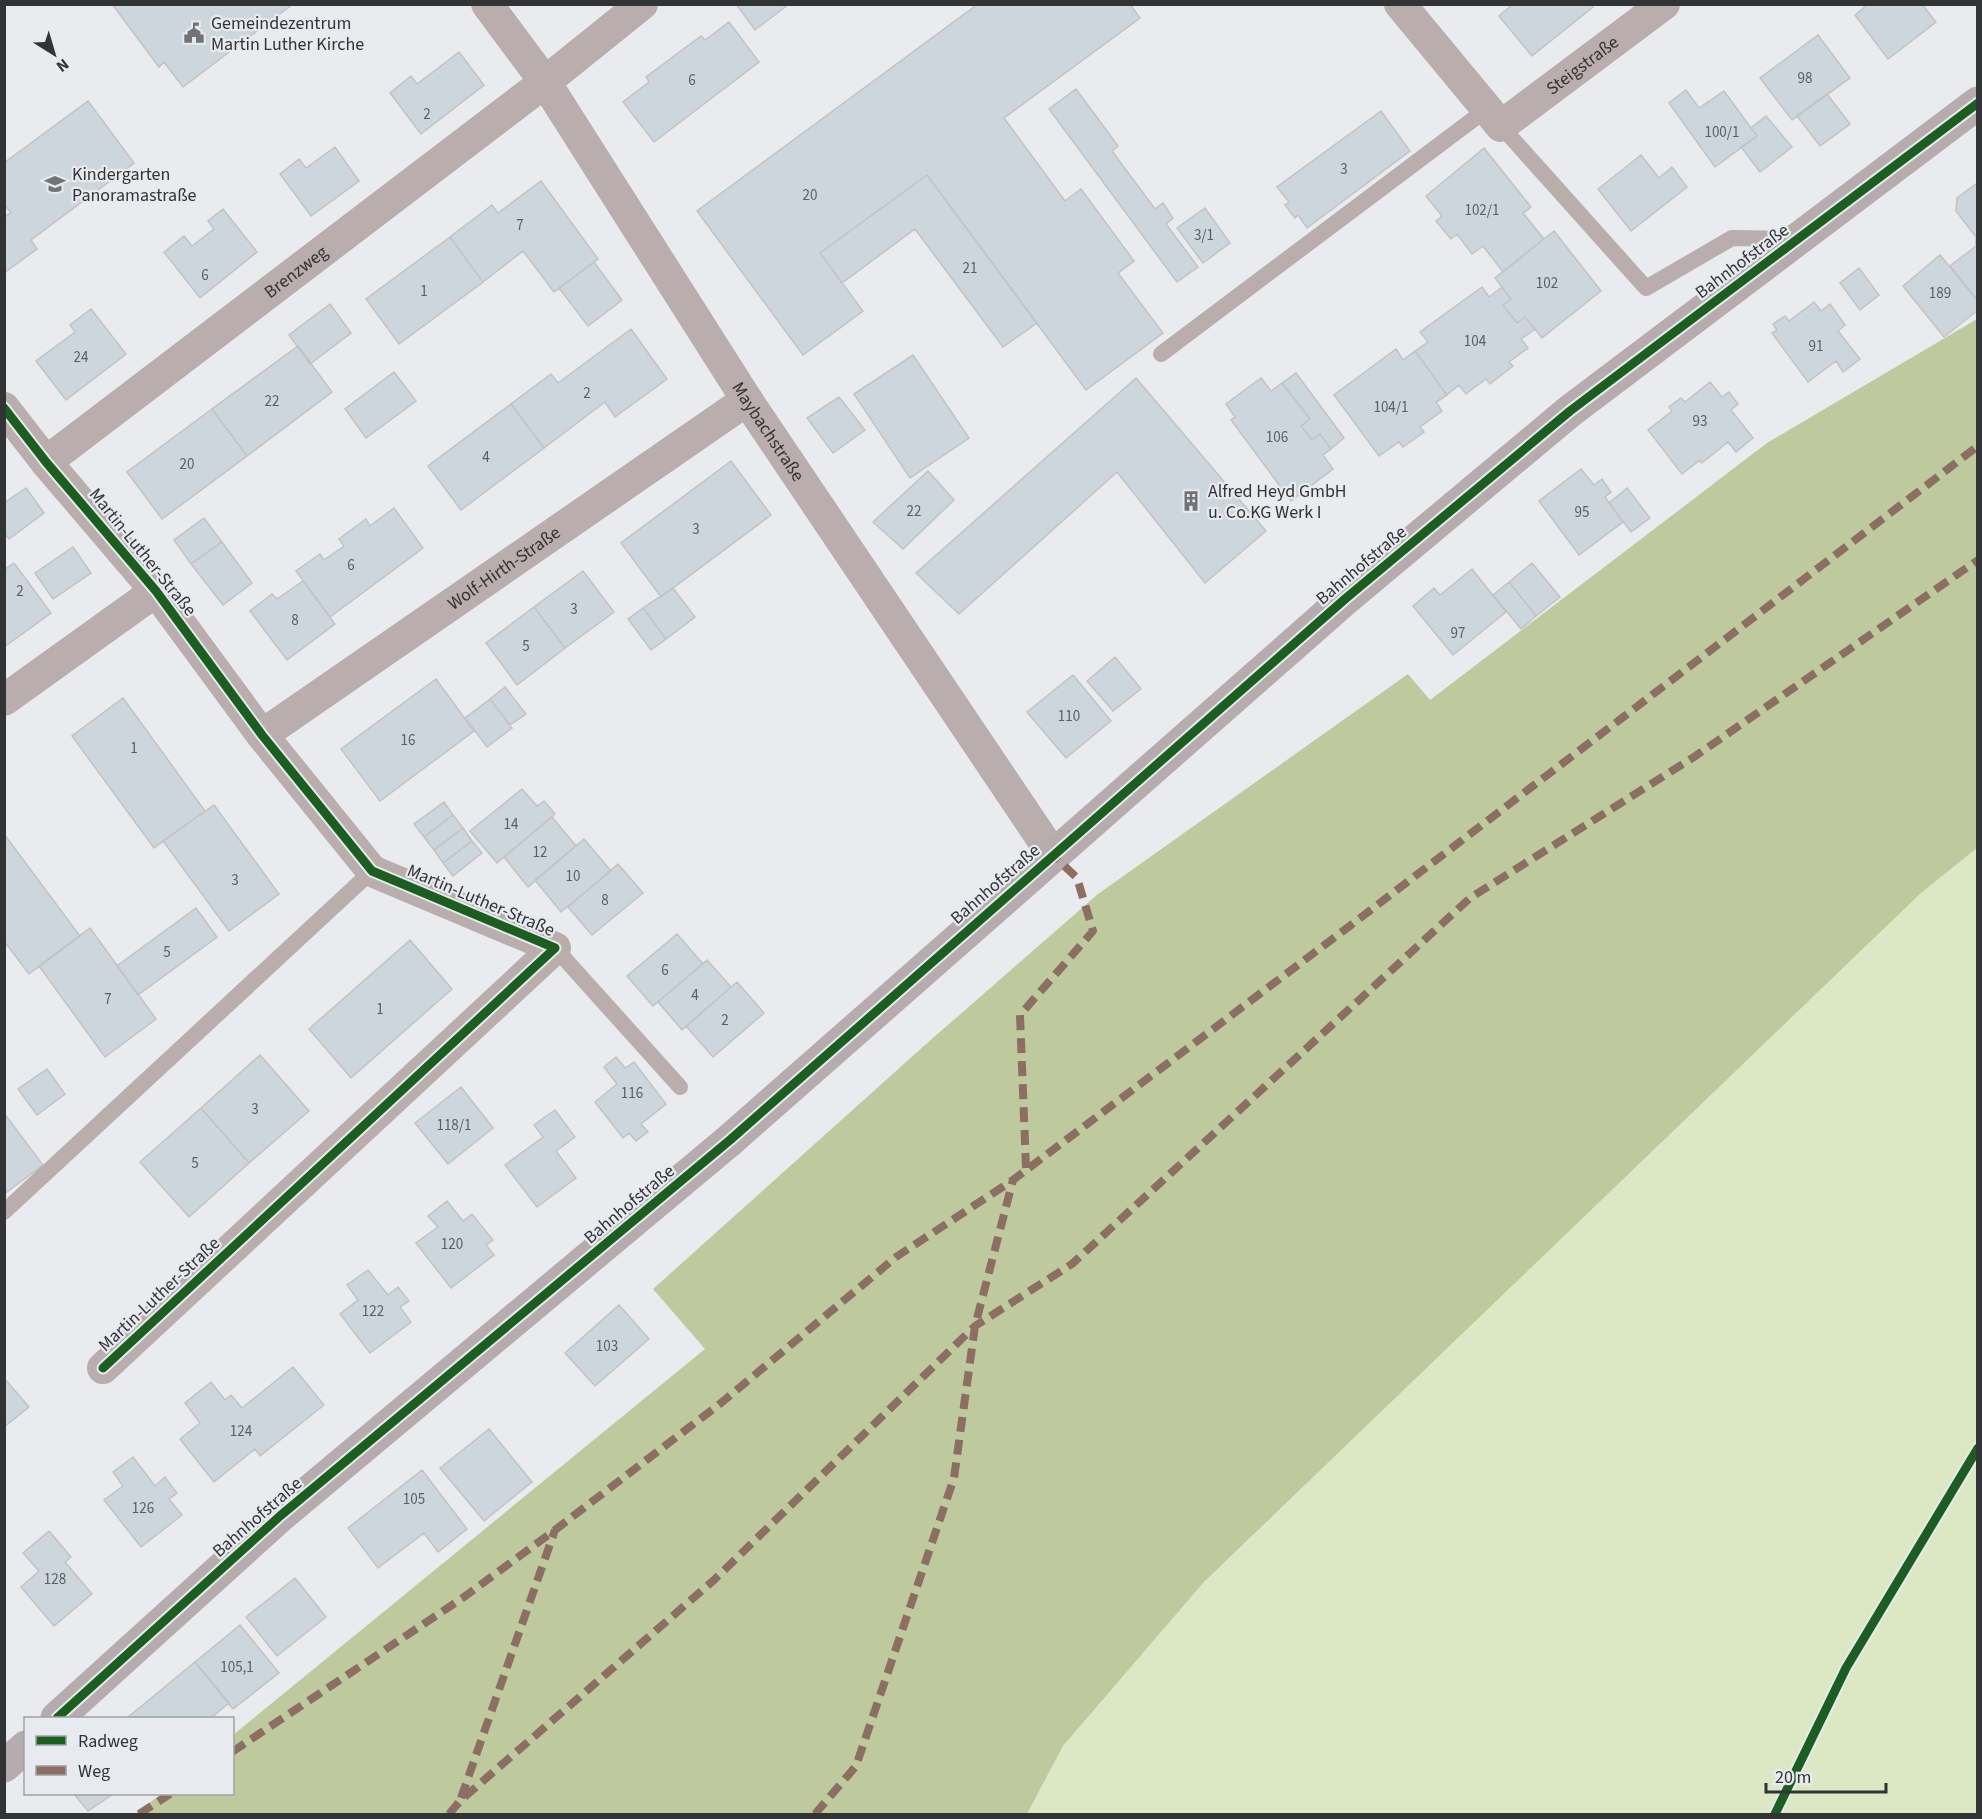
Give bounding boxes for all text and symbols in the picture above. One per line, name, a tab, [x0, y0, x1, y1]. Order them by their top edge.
place label: Gemeindezentrum Martin Luther Kirche	[211, 11, 364, 57]
public building icon: Gemeindezentrum Martin Luther Kirche	[182, 21, 206, 45]
north arrow	[24, 24, 84, 84]
street label: Steigstraße	[1541, 30, 1624, 101]
text: N	[52, 53, 73, 77]
house number: 98	[1798, 68, 1812, 89]
house number: 6	[688, 70, 696, 91]
house number: 2	[423, 104, 431, 125]
house number: 100/1	[1704, 122, 1740, 143]
house number: 3	[1340, 159, 1348, 180]
place label: Kindergarten Panoramastraße	[72, 162, 197, 208]
school or university icon: Kindergarten Panoramastraße	[43, 172, 67, 196]
house number: 20	[803, 185, 817, 206]
house number: 102/1	[1464, 200, 1500, 221]
house number: 7	[516, 215, 524, 236]
street label: Bahnhofstraße	[1690, 218, 1794, 305]
house number: 3/1	[1194, 225, 1214, 246]
street label: Brenzweg	[259, 240, 333, 304]
house number: 21	[963, 258, 977, 279]
house number: 6	[201, 265, 209, 286]
house number: 102	[1536, 273, 1558, 294]
house number: 1	[420, 281, 428, 302]
house number: 189	[1929, 283, 1951, 304]
house number: 104	[1464, 331, 1487, 352]
house number: 91	[1809, 336, 1823, 357]
house number: 24	[74, 347, 89, 368]
street label: Maybachstraße	[726, 377, 810, 487]
house number: 2	[583, 383, 591, 404]
house number: 22	[265, 391, 279, 412]
house number: 104/1	[1373, 397, 1409, 418]
house number: 93	[1693, 411, 1707, 432]
house number: 106	[1266, 427, 1288, 448]
house number: 4	[482, 447, 490, 468]
house number: 20	[180, 454, 194, 475]
place label: Alfred Heyd GmbH u. Co.KG Werk I	[1208, 479, 1347, 525]
street label: Martin-Luther-Straße	[83, 483, 202, 622]
building icon: Alfred Heyd GmbH u. Co.KG Werk I	[1179, 489, 1203, 513]
house number: 22	[907, 501, 921, 522]
house number: 95	[1575, 502, 1589, 523]
house number: 3	[692, 519, 700, 540]
street label: Wolf-Hirth-Straße	[443, 520, 566, 616]
street label: Bahnhofstraße	[1311, 520, 1412, 611]
house number: 6	[347, 555, 355, 576]
house number: 2	[16, 581, 24, 602]
house number: 3	[570, 599, 578, 620]
house number: 8	[291, 610, 299, 631]
house number: 97	[1451, 623, 1465, 644]
house number: 5	[522, 636, 530, 657]
house number: 110	[1058, 706, 1080, 727]
house number: 16	[401, 730, 415, 751]
house number: 1	[130, 738, 138, 759]
house number: 14	[504, 814, 519, 835]
street label: Bahnhofstraße	[945, 838, 1046, 930]
house number: 12	[533, 842, 547, 863]
street label: Martin-Luther-Straße	[403, 858, 559, 943]
house number: 10	[566, 866, 580, 887]
house number: 3	[231, 870, 239, 891]
house number: 8	[601, 890, 609, 911]
house number: 5	[163, 942, 171, 963]
house number: 6	[661, 960, 669, 981]
house number: 4	[691, 985, 699, 1006]
house number: 7	[104, 989, 112, 1010]
house number: 1	[376, 999, 384, 1020]
house number: 2	[721, 1010, 729, 1031]
house number: 116	[621, 1083, 643, 1104]
house number: 3	[251, 1099, 259, 1120]
house number: 118/1	[436, 1115, 472, 1136]
house number: 5	[191, 1153, 199, 1174]
street label: Bahnhofstraße	[579, 1159, 680, 1250]
street label: Martin-Luther-Straße	[93, 1231, 226, 1357]
house number: 120	[441, 1234, 463, 1255]
house number: 122	[362, 1301, 384, 1322]
house number: 103	[596, 1336, 618, 1357]
house number: 124	[230, 1421, 253, 1442]
street label: Bahnhofstraße	[207, 1471, 308, 1563]
house number: 105	[403, 1489, 425, 1510]
house number: 126	[132, 1498, 154, 1519]
house number: 128	[44, 1569, 66, 1590]
house number: 105,1	[220, 1657, 254, 1678]
legend	[24, 1717, 234, 1795]
text: Radweg	[78, 1729, 138, 1754]
scale bar	[1766, 1756, 1886, 1794]
text: Weg	[78, 1759, 110, 1784]
text: 20 m	[1775, 1765, 1811, 1790]

